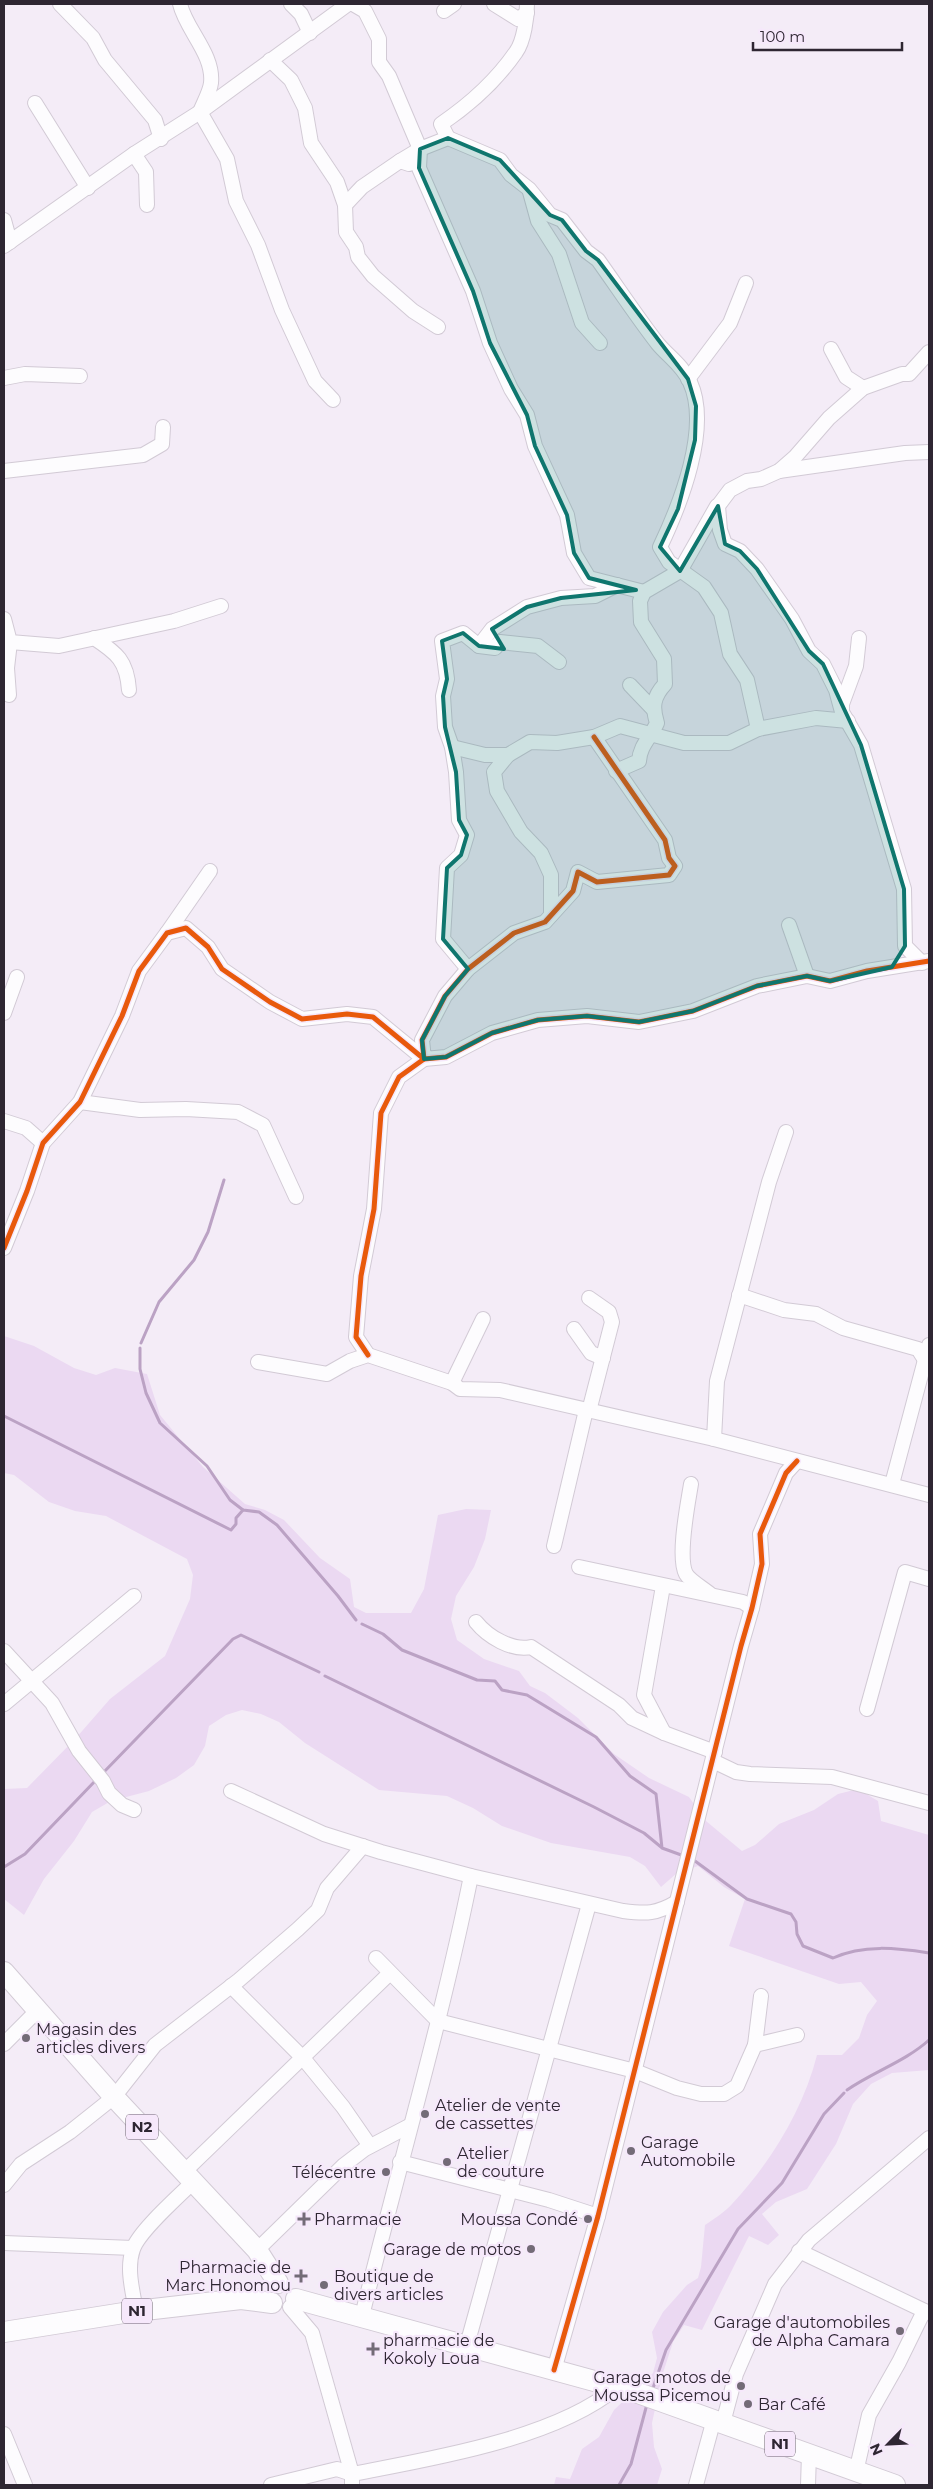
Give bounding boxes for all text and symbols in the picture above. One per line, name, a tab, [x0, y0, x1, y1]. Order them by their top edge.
scale bar	[753, 20, 902, 52]
text: 100 m	[760, 27, 805, 46]
place label: Magasin des articles divers	[36, 2020, 145, 2057]
marker: Magasin des articles divers	[20, 2032, 32, 2044]
place label: Atelier de vente de cassettes	[435, 2096, 561, 2133]
marker: Atelier de vente de cassettes	[419, 2108, 431, 2120]
road number: N2	[126, 2114, 158, 2140]
place label: Garage Automobile	[641, 2133, 735, 2170]
place label: Atelier de couture	[457, 2144, 544, 2181]
marker: Garage Automobile	[625, 2145, 637, 2157]
marker: Atelier de couture	[441, 2156, 453, 2168]
place label: Télécentre	[292, 2163, 376, 2182]
marker: Télécentre	[380, 2166, 392, 2178]
place label: Pharmacie	[314, 2210, 401, 2229]
place label: Moussa Condé	[460, 2210, 578, 2229]
marker: Pharmacie	[298, 2213, 310, 2225]
marker: Moussa Condé	[582, 2213, 594, 2225]
place label: Garage de motos	[383, 2240, 521, 2259]
marker: Garage de motos	[525, 2243, 537, 2255]
place label: Pharmacie de Marc Honomou	[165, 2258, 291, 2295]
place label: Boutique de divers articles	[334, 2267, 443, 2304]
marker: Pharmacie de Marc Honomou	[295, 2270, 307, 2282]
marker: Boutique de divers articles	[318, 2279, 330, 2291]
road number: N1	[122, 2298, 152, 2324]
place label: Garage d'automobiles de Alpha Camara	[714, 2313, 890, 2350]
marker: Garage d'automobiles de Alpha Camara	[894, 2325, 906, 2337]
place label: pharmacie de Kokoly Loua	[383, 2331, 494, 2368]
marker: pharmacie de Kokoly Loua	[367, 2343, 379, 2355]
place label: Garage motos de Moussa Picemou	[593, 2368, 731, 2405]
marker: Garage motos de Moussa Picemou	[735, 2380, 747, 2392]
place label: Bar Café	[758, 2395, 826, 2414]
marker: Bar Café	[742, 2398, 754, 2410]
north arrow	[863, 2419, 913, 2469]
road number: N1	[765, 2432, 795, 2456]
text: N	[866, 2440, 887, 2458]

